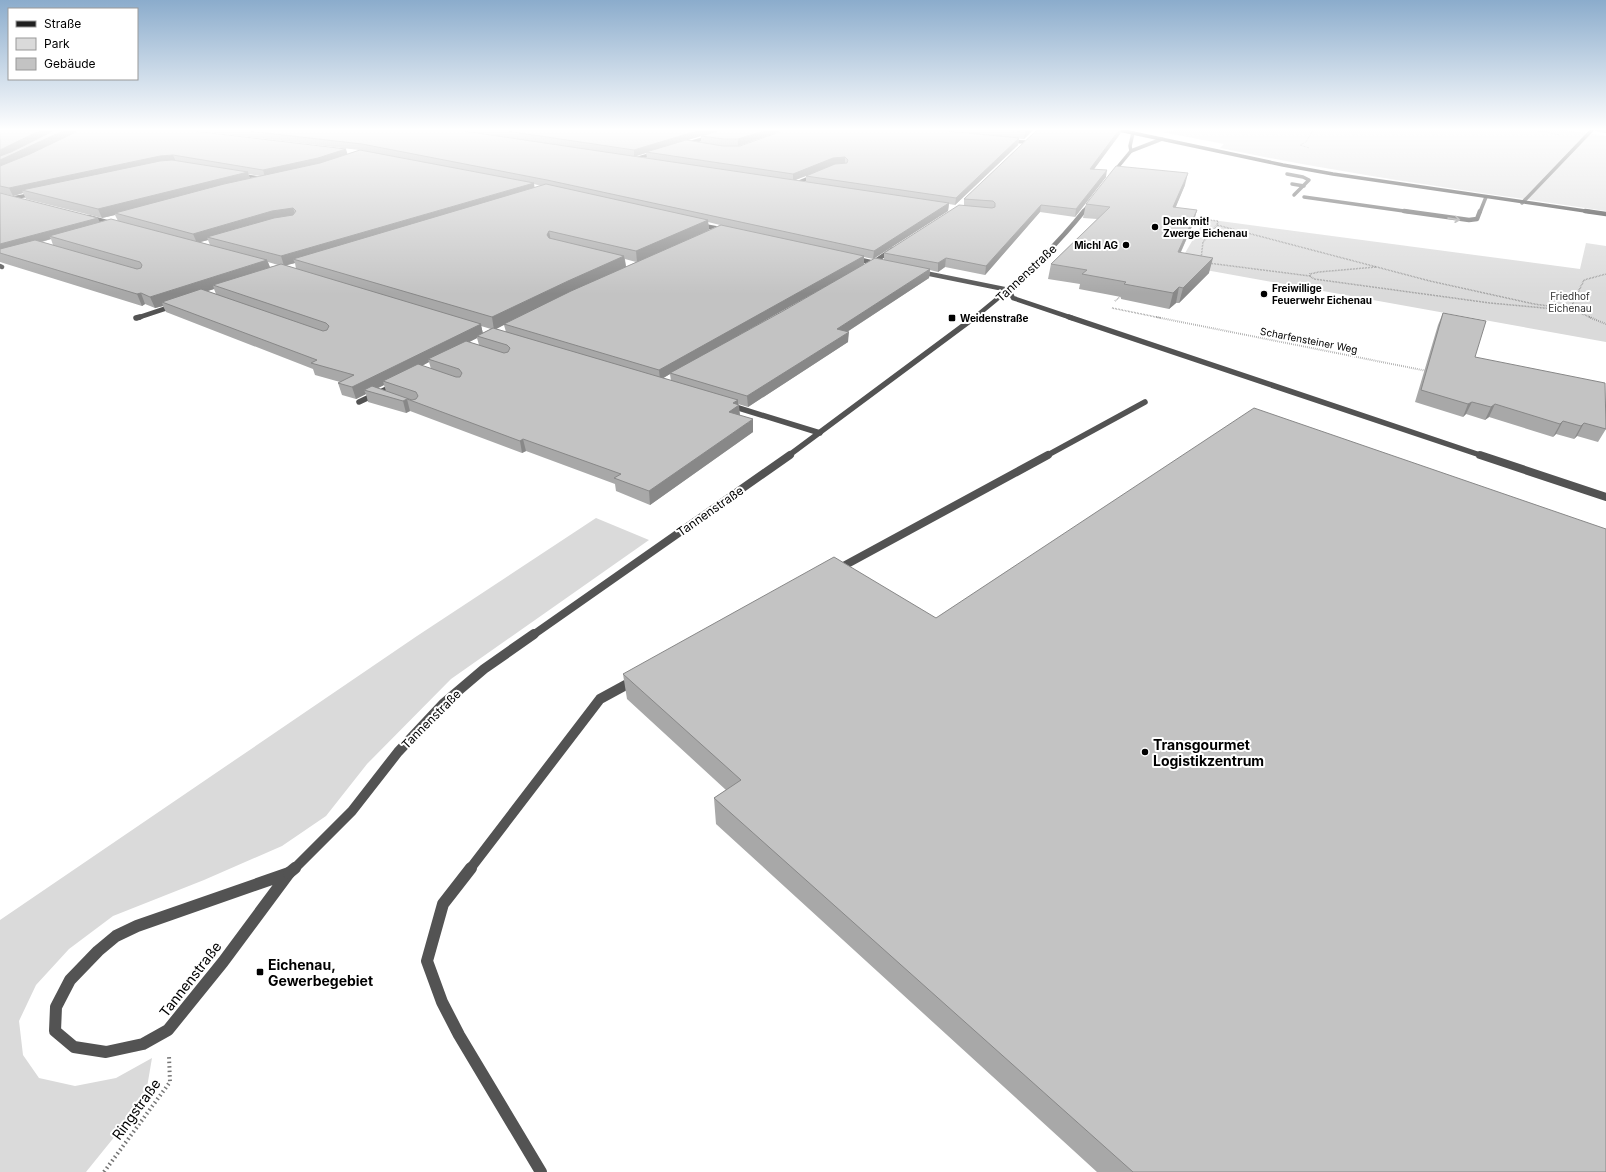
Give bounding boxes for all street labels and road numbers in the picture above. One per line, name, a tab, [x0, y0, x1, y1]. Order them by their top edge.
street label: Tannenstraße	[992, 241, 1060, 305]
street label: Scharfensteiner Weg	[1259, 325, 1359, 355]
street label: Tannenstraße	[674, 483, 746, 539]
street label: Tannenstraße	[398, 686, 464, 752]
street label: Tannenstraße	[155, 938, 225, 1020]
street label: Ringstraße	[108, 1075, 164, 1143]

